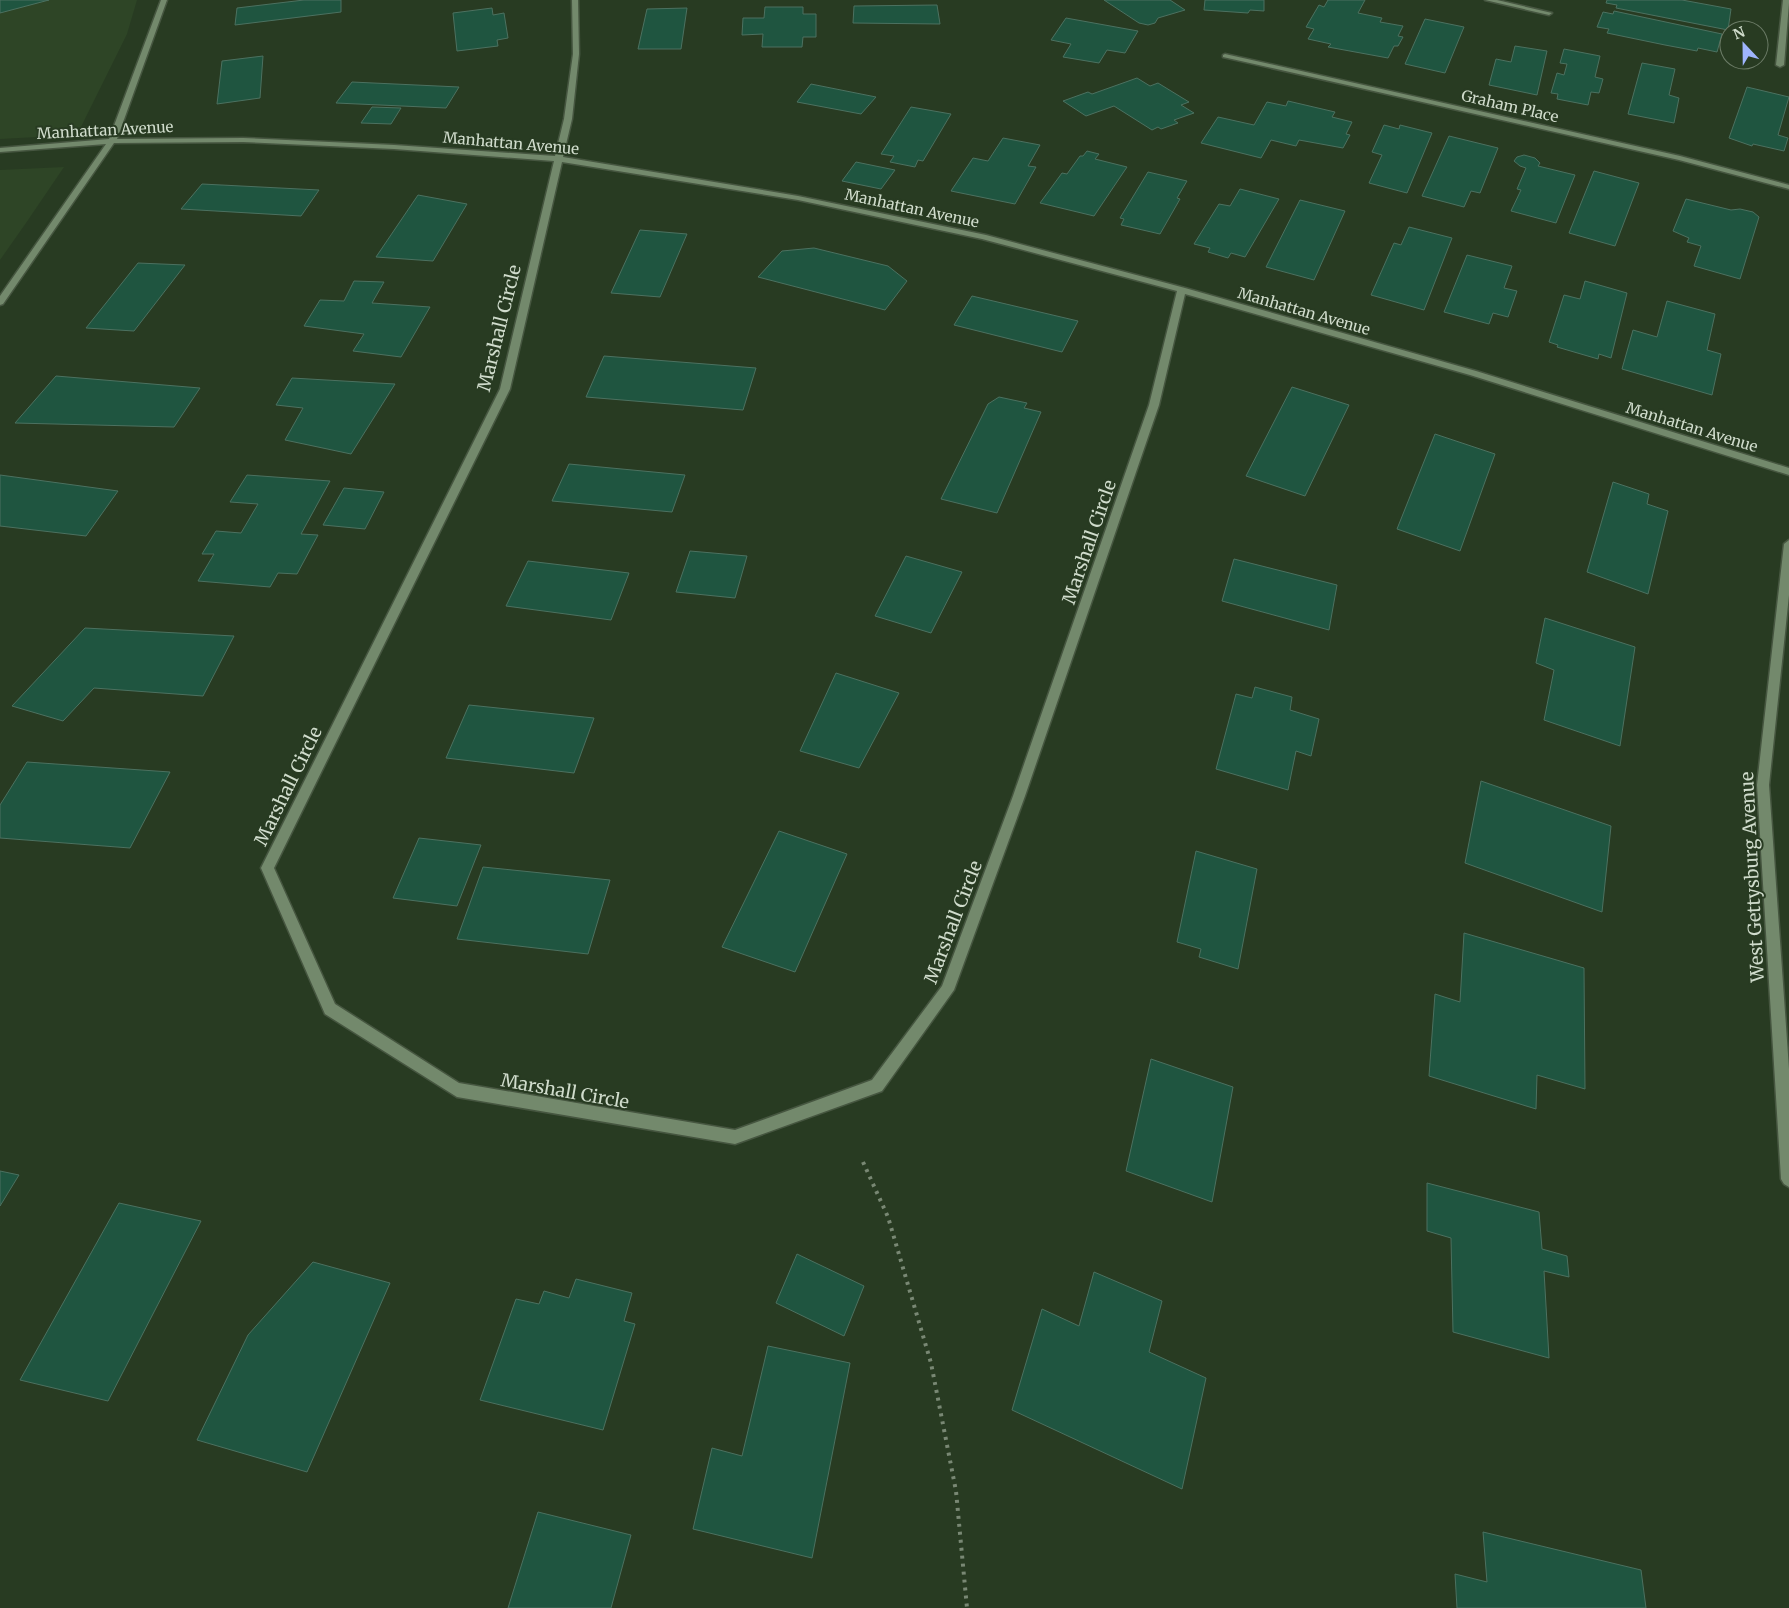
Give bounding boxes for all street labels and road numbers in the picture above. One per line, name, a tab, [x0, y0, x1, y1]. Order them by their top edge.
street label: Graham Place	[1460, 86, 1561, 126]
street label: Manhattan Avenue	[36, 117, 174, 143]
street label: Manhattan Avenue	[442, 128, 580, 158]
street label: Manhattan Avenue	[843, 184, 981, 232]
street label: Marshall Circle	[472, 262, 526, 394]
street label: Manhattan Avenue	[1236, 283, 1372, 339]
street label: Manhattan Avenue	[1624, 398, 1760, 456]
street label: Marshall Circle	[1057, 477, 1121, 607]
street label: Marshall Circle	[249, 723, 327, 849]
street label: West Gettysburg Avenue	[1735, 771, 1769, 984]
street label: Marshall Circle	[919, 857, 987, 987]
street label: Marshall Circle	[499, 1068, 631, 1114]

